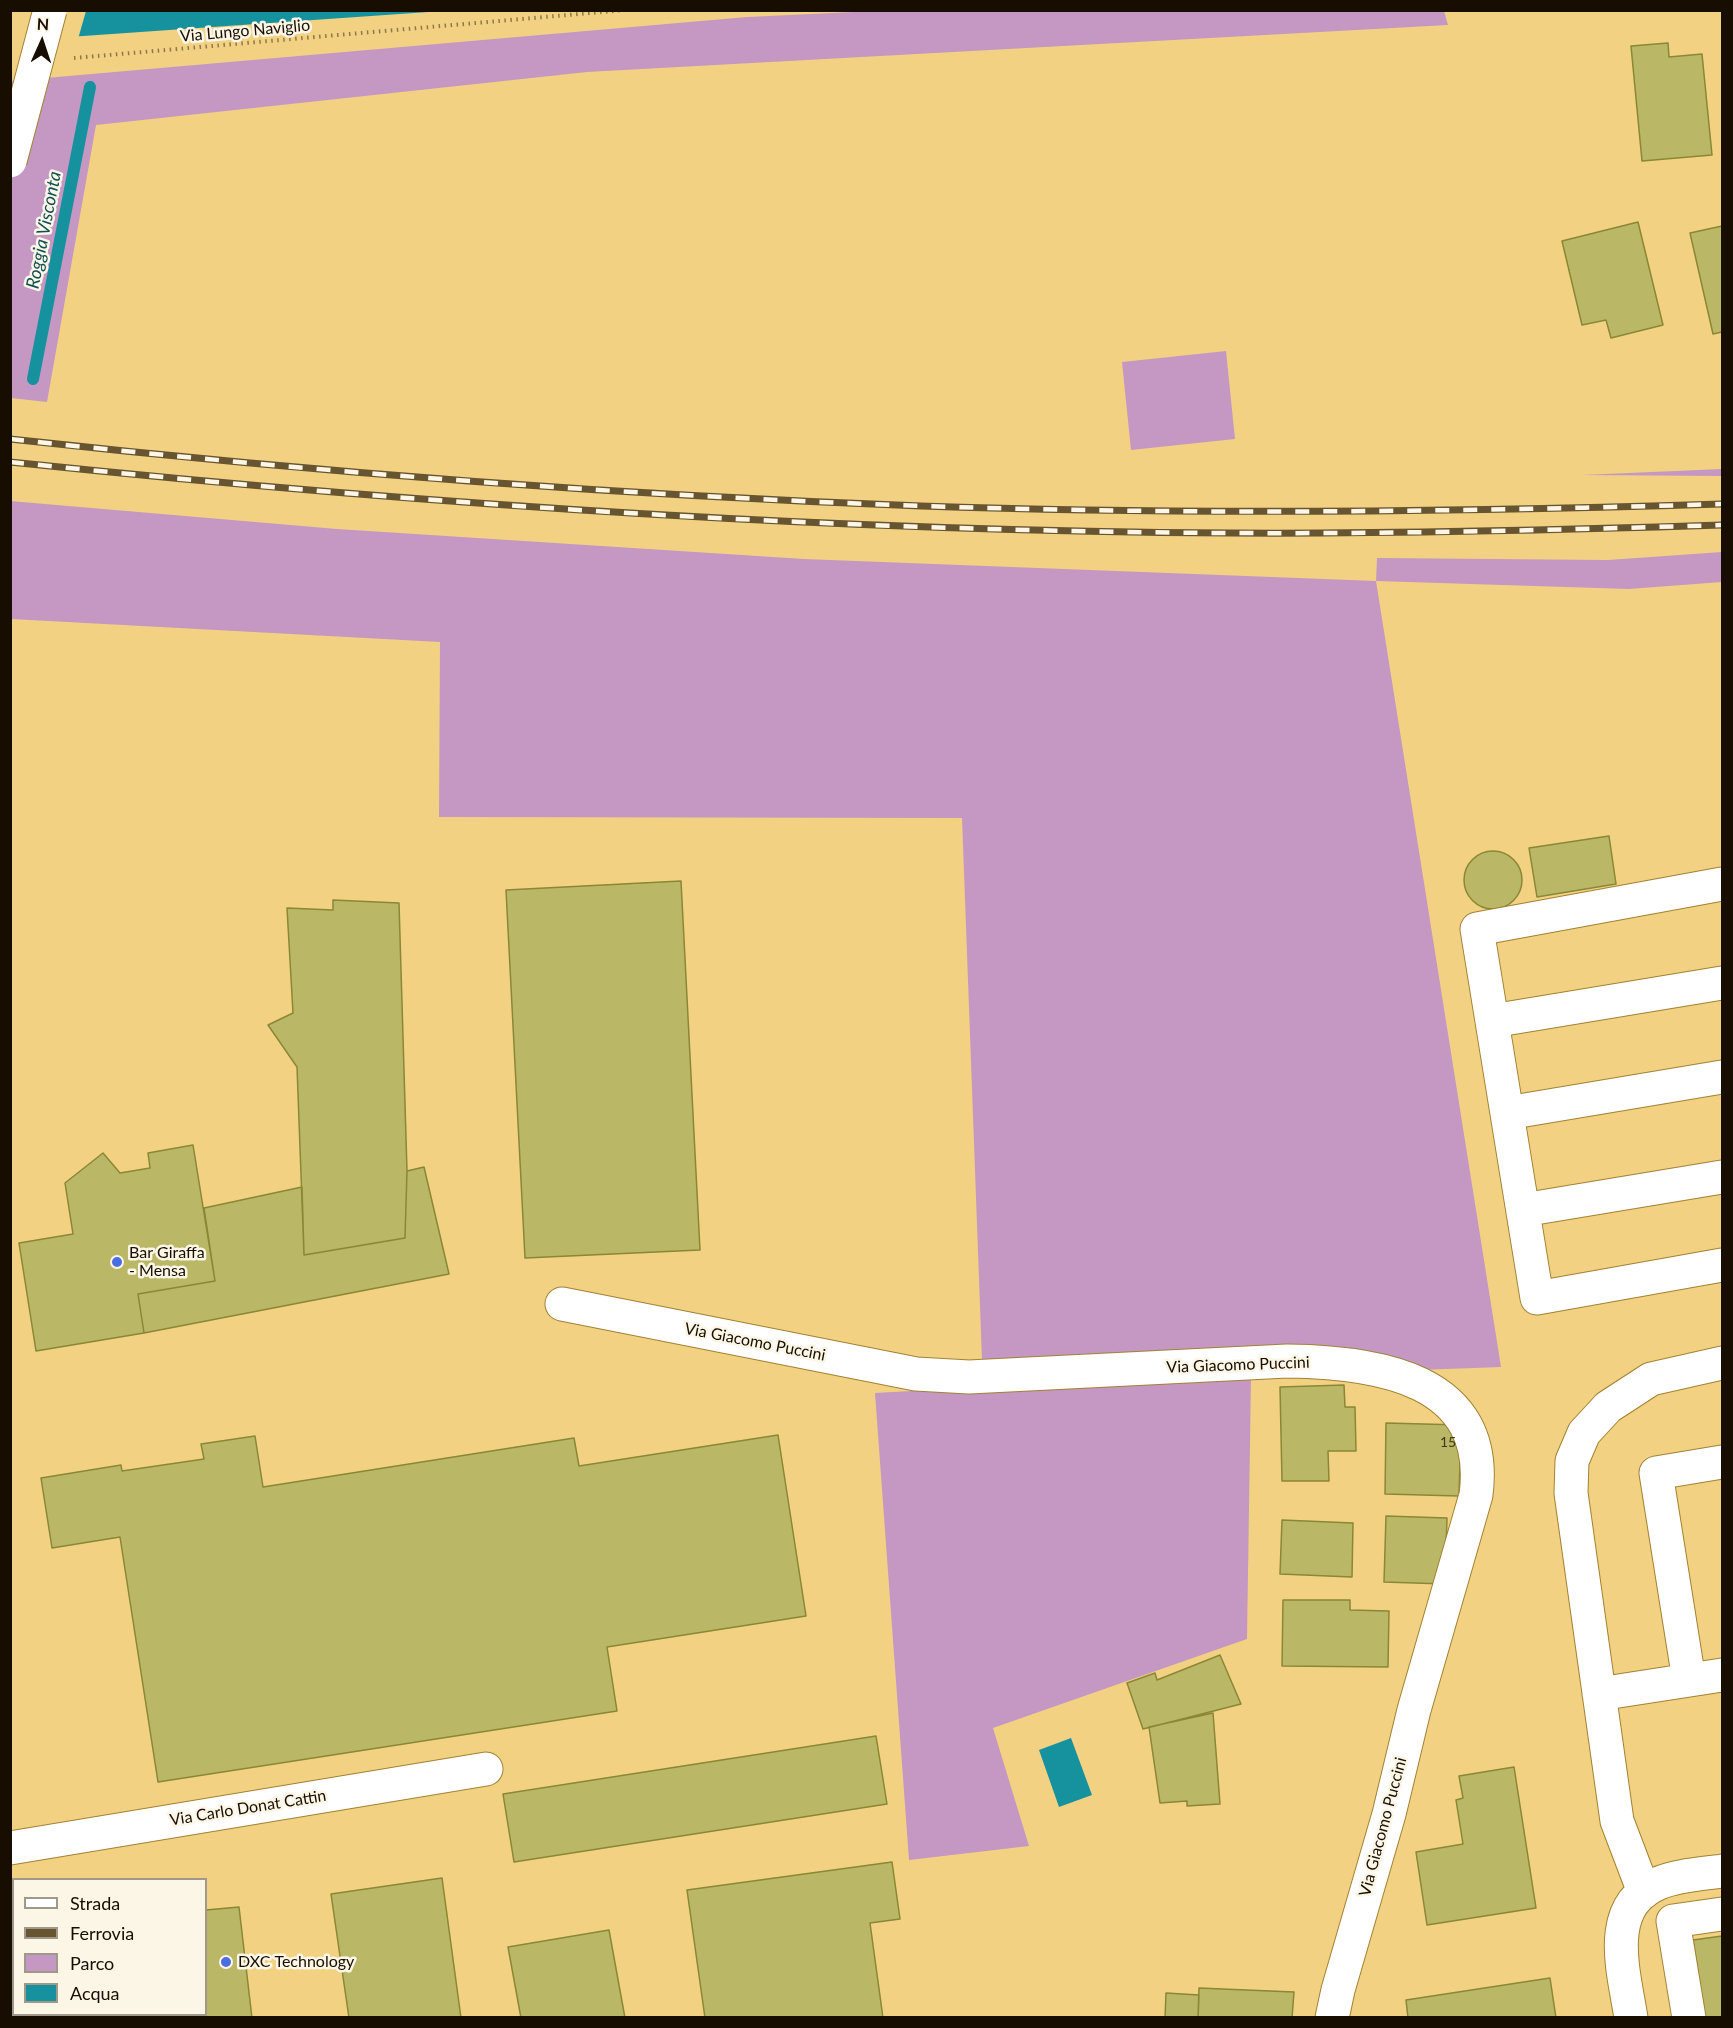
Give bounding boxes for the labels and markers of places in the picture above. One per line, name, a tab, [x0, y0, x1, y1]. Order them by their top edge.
place label: Bar Giraffa - Mensa	[129, 1243, 205, 1281]
marker: Bar Giraffa - Mensa	[110, 1255, 124, 1269]
place label: DXC Technology	[238, 1952, 354, 1972]
marker: DXC Technology	[219, 1955, 233, 1969]

